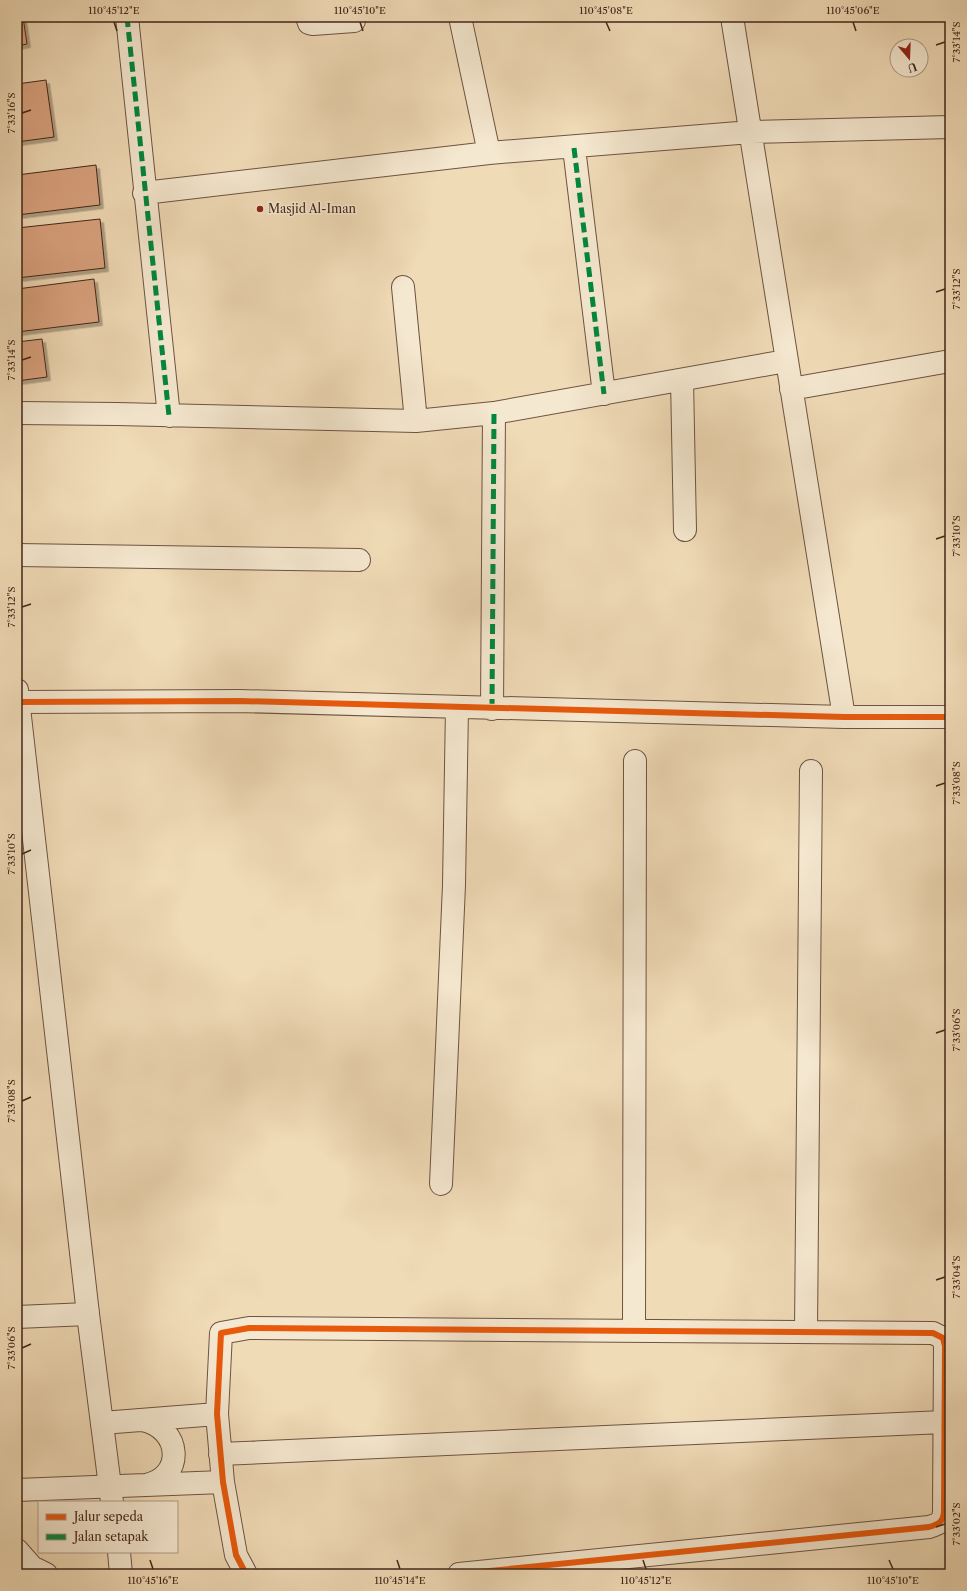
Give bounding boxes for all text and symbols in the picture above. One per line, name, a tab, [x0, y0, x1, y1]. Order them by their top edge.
text: 110°45'12"E	[88, 4, 140, 17]
text: 110°45'10"E	[334, 4, 386, 17]
text: 110°45'08"E	[579, 4, 633, 17]
text: 110°45'06"E	[826, 4, 880, 17]
text: 7°33'14"S	[950, 22, 963, 62]
north arrow	[889, 38, 929, 78]
text: U	[906, 59, 919, 76]
text: 7°33'16"S	[5, 93, 18, 133]
place label: Masjid Al-Iman	[268, 201, 357, 216]
marker: Masjid Al-Iman	[255, 204, 265, 214]
text: 7°33'12"S	[950, 268, 963, 310]
text: 7°33'14"S	[5, 340, 18, 380]
text: 7°33'10"S	[950, 515, 963, 557]
text: 7°33'12"S	[5, 586, 18, 628]
text: 7°33'08"S	[950, 761, 963, 805]
text: 7°33'10"S	[5, 833, 18, 875]
text: 7°33'06"S	[950, 1008, 963, 1052]
text: 7°33'08"S	[5, 1079, 18, 1123]
text: 7°33'04"S	[950, 1255, 963, 1299]
text: 7°33'06"S	[5, 1326, 18, 1370]
legend	[38, 1501, 178, 1553]
text: 7°33'02"S	[950, 1502, 963, 1546]
text: Jalur sepeda	[72, 1509, 144, 1524]
text: Jalan setapak	[72, 1529, 149, 1544]
text: 110°45'16"E	[127, 1574, 179, 1587]
text: 110°45'14"E	[374, 1574, 426, 1587]
text: 110°45'12"E	[620, 1574, 672, 1587]
text: 110°45'10"E	[867, 1574, 919, 1587]

